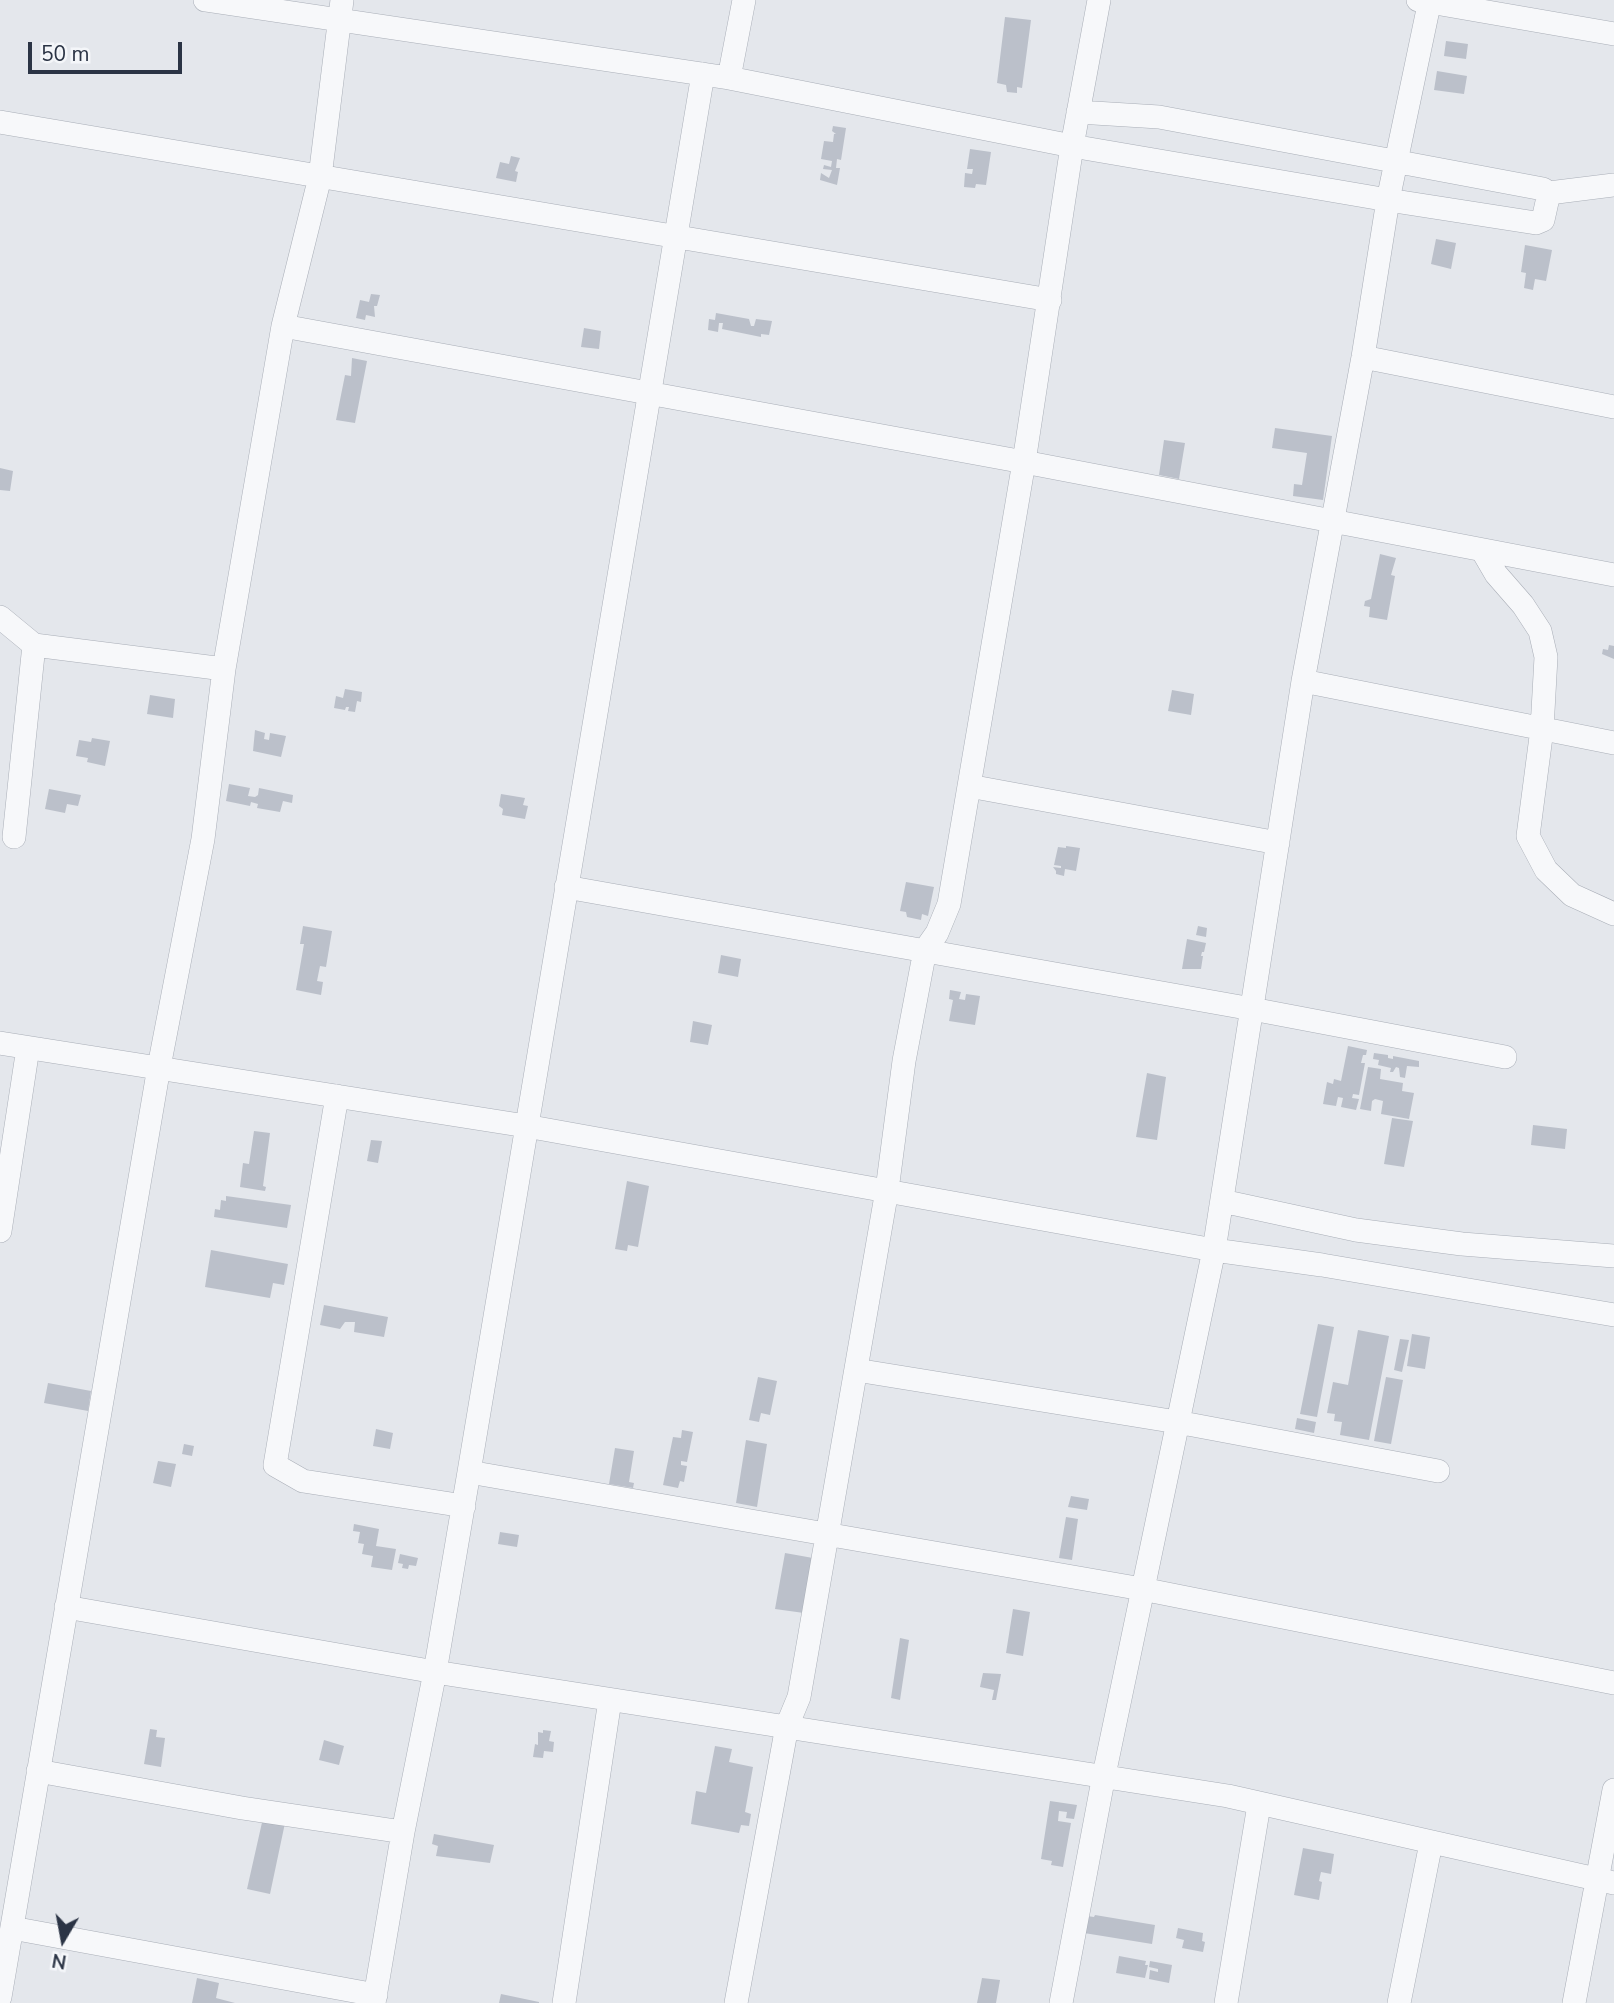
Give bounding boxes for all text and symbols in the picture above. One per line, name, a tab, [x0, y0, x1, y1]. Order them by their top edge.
scale bar	[32, 28, 186, 72]
text: 50 m	[41, 40, 90, 68]
north arrow	[28, 1905, 98, 1975]
text: N	[50, 1947, 69, 1975]

